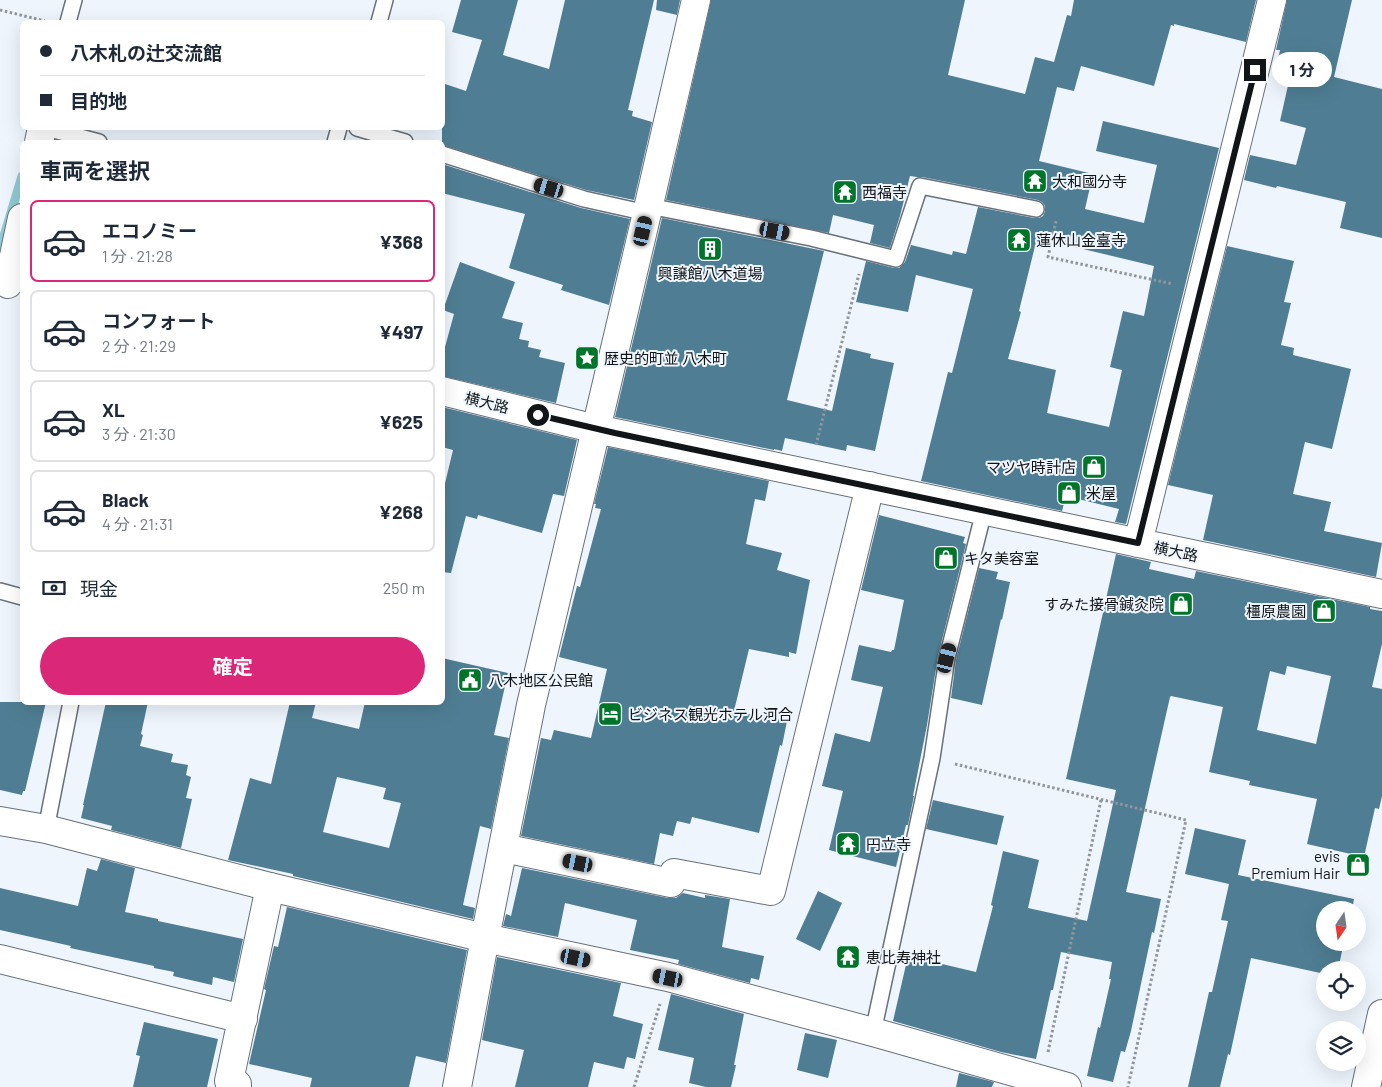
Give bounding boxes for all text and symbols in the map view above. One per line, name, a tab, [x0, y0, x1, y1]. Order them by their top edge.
text: 八木札の辻交流館	[70, 41, 222, 64]
callout: 1 分	[1272, 52, 1332, 88]
route end	[1244, 59, 1266, 81]
text: 1 分	[1290, 60, 1314, 79]
text: 目的地	[70, 89, 127, 112]
text: 車両を選択	[40, 157, 150, 183]
temple icon: 大和國分寺	[1022, 168, 1048, 194]
place label: 大和國分寺	[1052, 172, 1127, 190]
car	[532, 176, 565, 200]
temple icon: 西福寺	[832, 179, 858, 205]
place label: 西福寺	[862, 183, 907, 201]
car	[632, 215, 653, 247]
icon: car	[42, 219, 87, 264]
text: エコノミー	[102, 219, 197, 242]
car	[758, 221, 791, 241]
temple icon: 蓮休山金臺寺	[1006, 227, 1032, 253]
text: ¥368	[379, 230, 423, 253]
place label: 蓮休山金臺寺	[1036, 231, 1126, 249]
building icon: 興譲館八木道場	[697, 236, 723, 262]
text: 1 分 · 21:28	[102, 246, 173, 265]
place label: 興譲館八木道場	[657, 264, 763, 282]
icon: car	[42, 309, 87, 354]
text: コンフォート	[102, 309, 215, 332]
text: ¥497	[379, 320, 423, 343]
text: 2 分 · 21:29	[102, 336, 176, 355]
place icon: 歴史的町並 八木町	[574, 345, 600, 371]
place label: 歴史的町並 八木町	[604, 349, 727, 367]
street label: 横大路	[463, 388, 511, 416]
text: XL	[102, 398, 125, 421]
icon: car	[42, 399, 87, 444]
route start	[527, 404, 549, 426]
text: ¥625	[379, 410, 423, 433]
text: 3 分 · 21:30	[102, 424, 176, 443]
shop icon: マツヤ時計店	[1081, 454, 1107, 480]
place label: マツヤ時計店	[986, 458, 1076, 476]
shop icon: 米屋	[1056, 480, 1082, 506]
place label: 米屋	[1086, 484, 1116, 502]
text: Black	[102, 488, 149, 511]
icon: car	[42, 489, 87, 534]
text: ¥268	[379, 500, 423, 523]
text: 4 分 · 21:31	[102, 514, 173, 533]
street label: 横大路	[1152, 538, 1200, 564]
shop icon: キタ美容室	[933, 545, 959, 571]
place label: キタ美容室	[964, 549, 1039, 567]
icon: cash	[40, 574, 68, 602]
text: 現金	[80, 577, 118, 600]
text: 250 m	[383, 578, 425, 597]
shop icon: すみた接骨鍼灸院	[1168, 591, 1194, 617]
place label: すみた接骨鍼灸院	[1044, 595, 1164, 613]
shop icon: 橿原農園	[1311, 598, 1337, 624]
place label: 橿原農園	[1246, 602, 1306, 620]
button: 確定	[40, 637, 425, 695]
car	[936, 642, 957, 674]
public building icon: 八木地区公民館	[457, 667, 483, 693]
place label: 八木地区公民館	[488, 671, 593, 689]
hotel icon: ビジネス観光ホテル河合	[597, 701, 623, 727]
place label: ビジネス観光ホテル河合	[628, 705, 793, 723]
temple icon: 円立寺	[835, 831, 861, 857]
place label: 円立寺	[866, 835, 911, 853]
place label: evis Premium Hair	[1251, 847, 1341, 882]
shop icon: evis Premium Hair	[1345, 852, 1371, 878]
car	[561, 853, 594, 873]
north arrow	[1316, 901, 1366, 951]
map controls	[1316, 901, 1366, 1071]
temple icon: 恵比寿神社	[835, 944, 861, 970]
car	[559, 948, 592, 968]
place label: 恵比寿神社	[866, 948, 941, 966]
button: locate	[1316, 961, 1366, 1011]
car	[651, 968, 684, 988]
button: layers	[1316, 1021, 1366, 1071]

